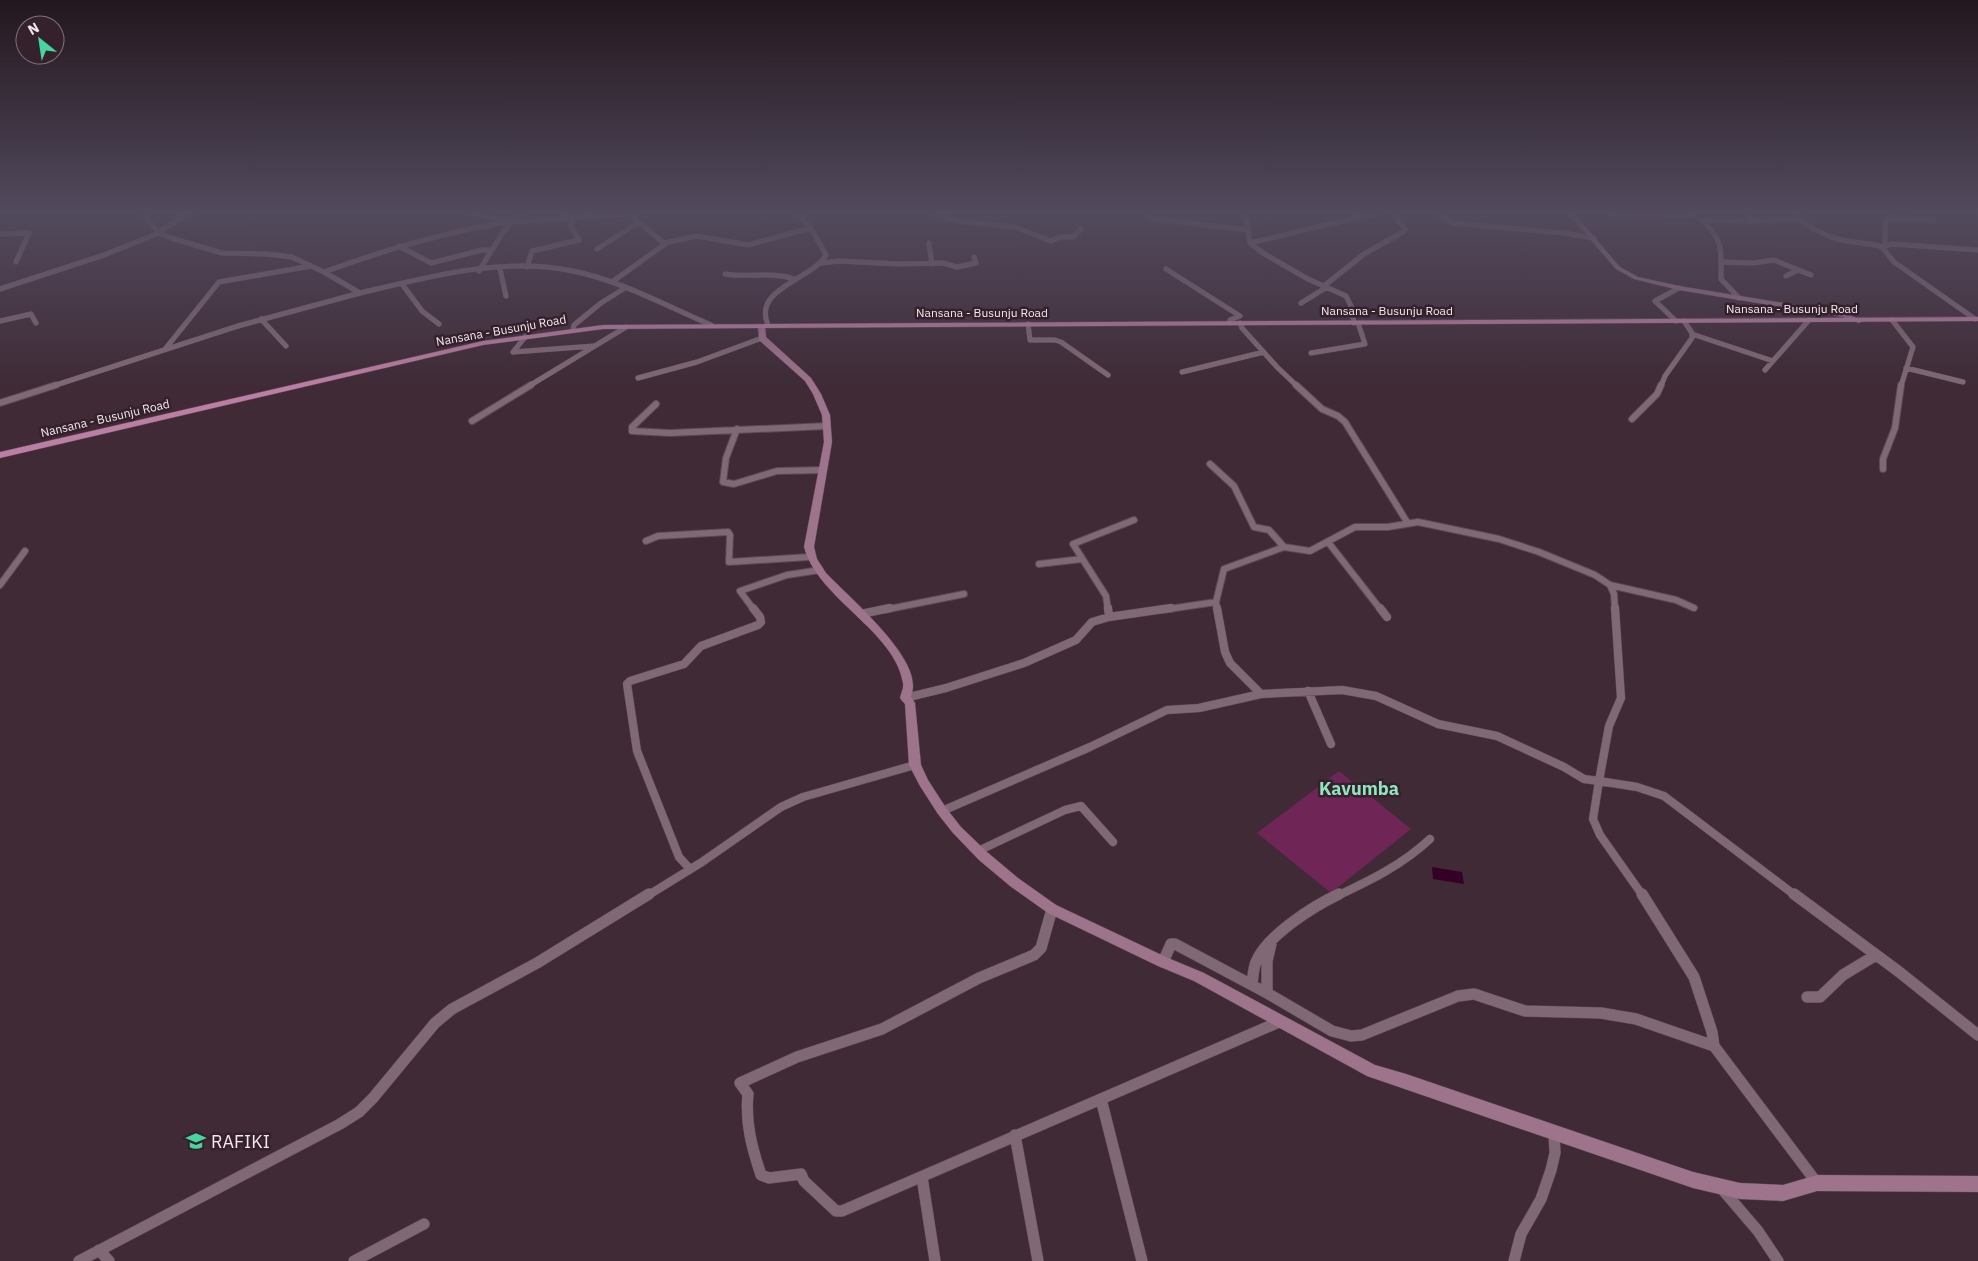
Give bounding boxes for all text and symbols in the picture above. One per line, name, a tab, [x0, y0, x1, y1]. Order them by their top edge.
north arrow	[15, 15, 65, 65]
text: N	[25, 18, 42, 39]
street label: Nansana - Busunju Road	[1726, 301, 1858, 316]
street label: Nansana - Busunju Road	[1321, 303, 1453, 318]
street label: Nansana - Busunju Road	[916, 305, 1048, 320]
street label: Nansana - Busunju Road	[435, 311, 567, 349]
street label: Nansana - Busunju Road	[39, 396, 171, 440]
district label: Kavumba	[1319, 777, 1399, 800]
school or university icon: RAFIKI	[185, 1130, 207, 1152]
place label: RAFIKI	[211, 1130, 270, 1153]

